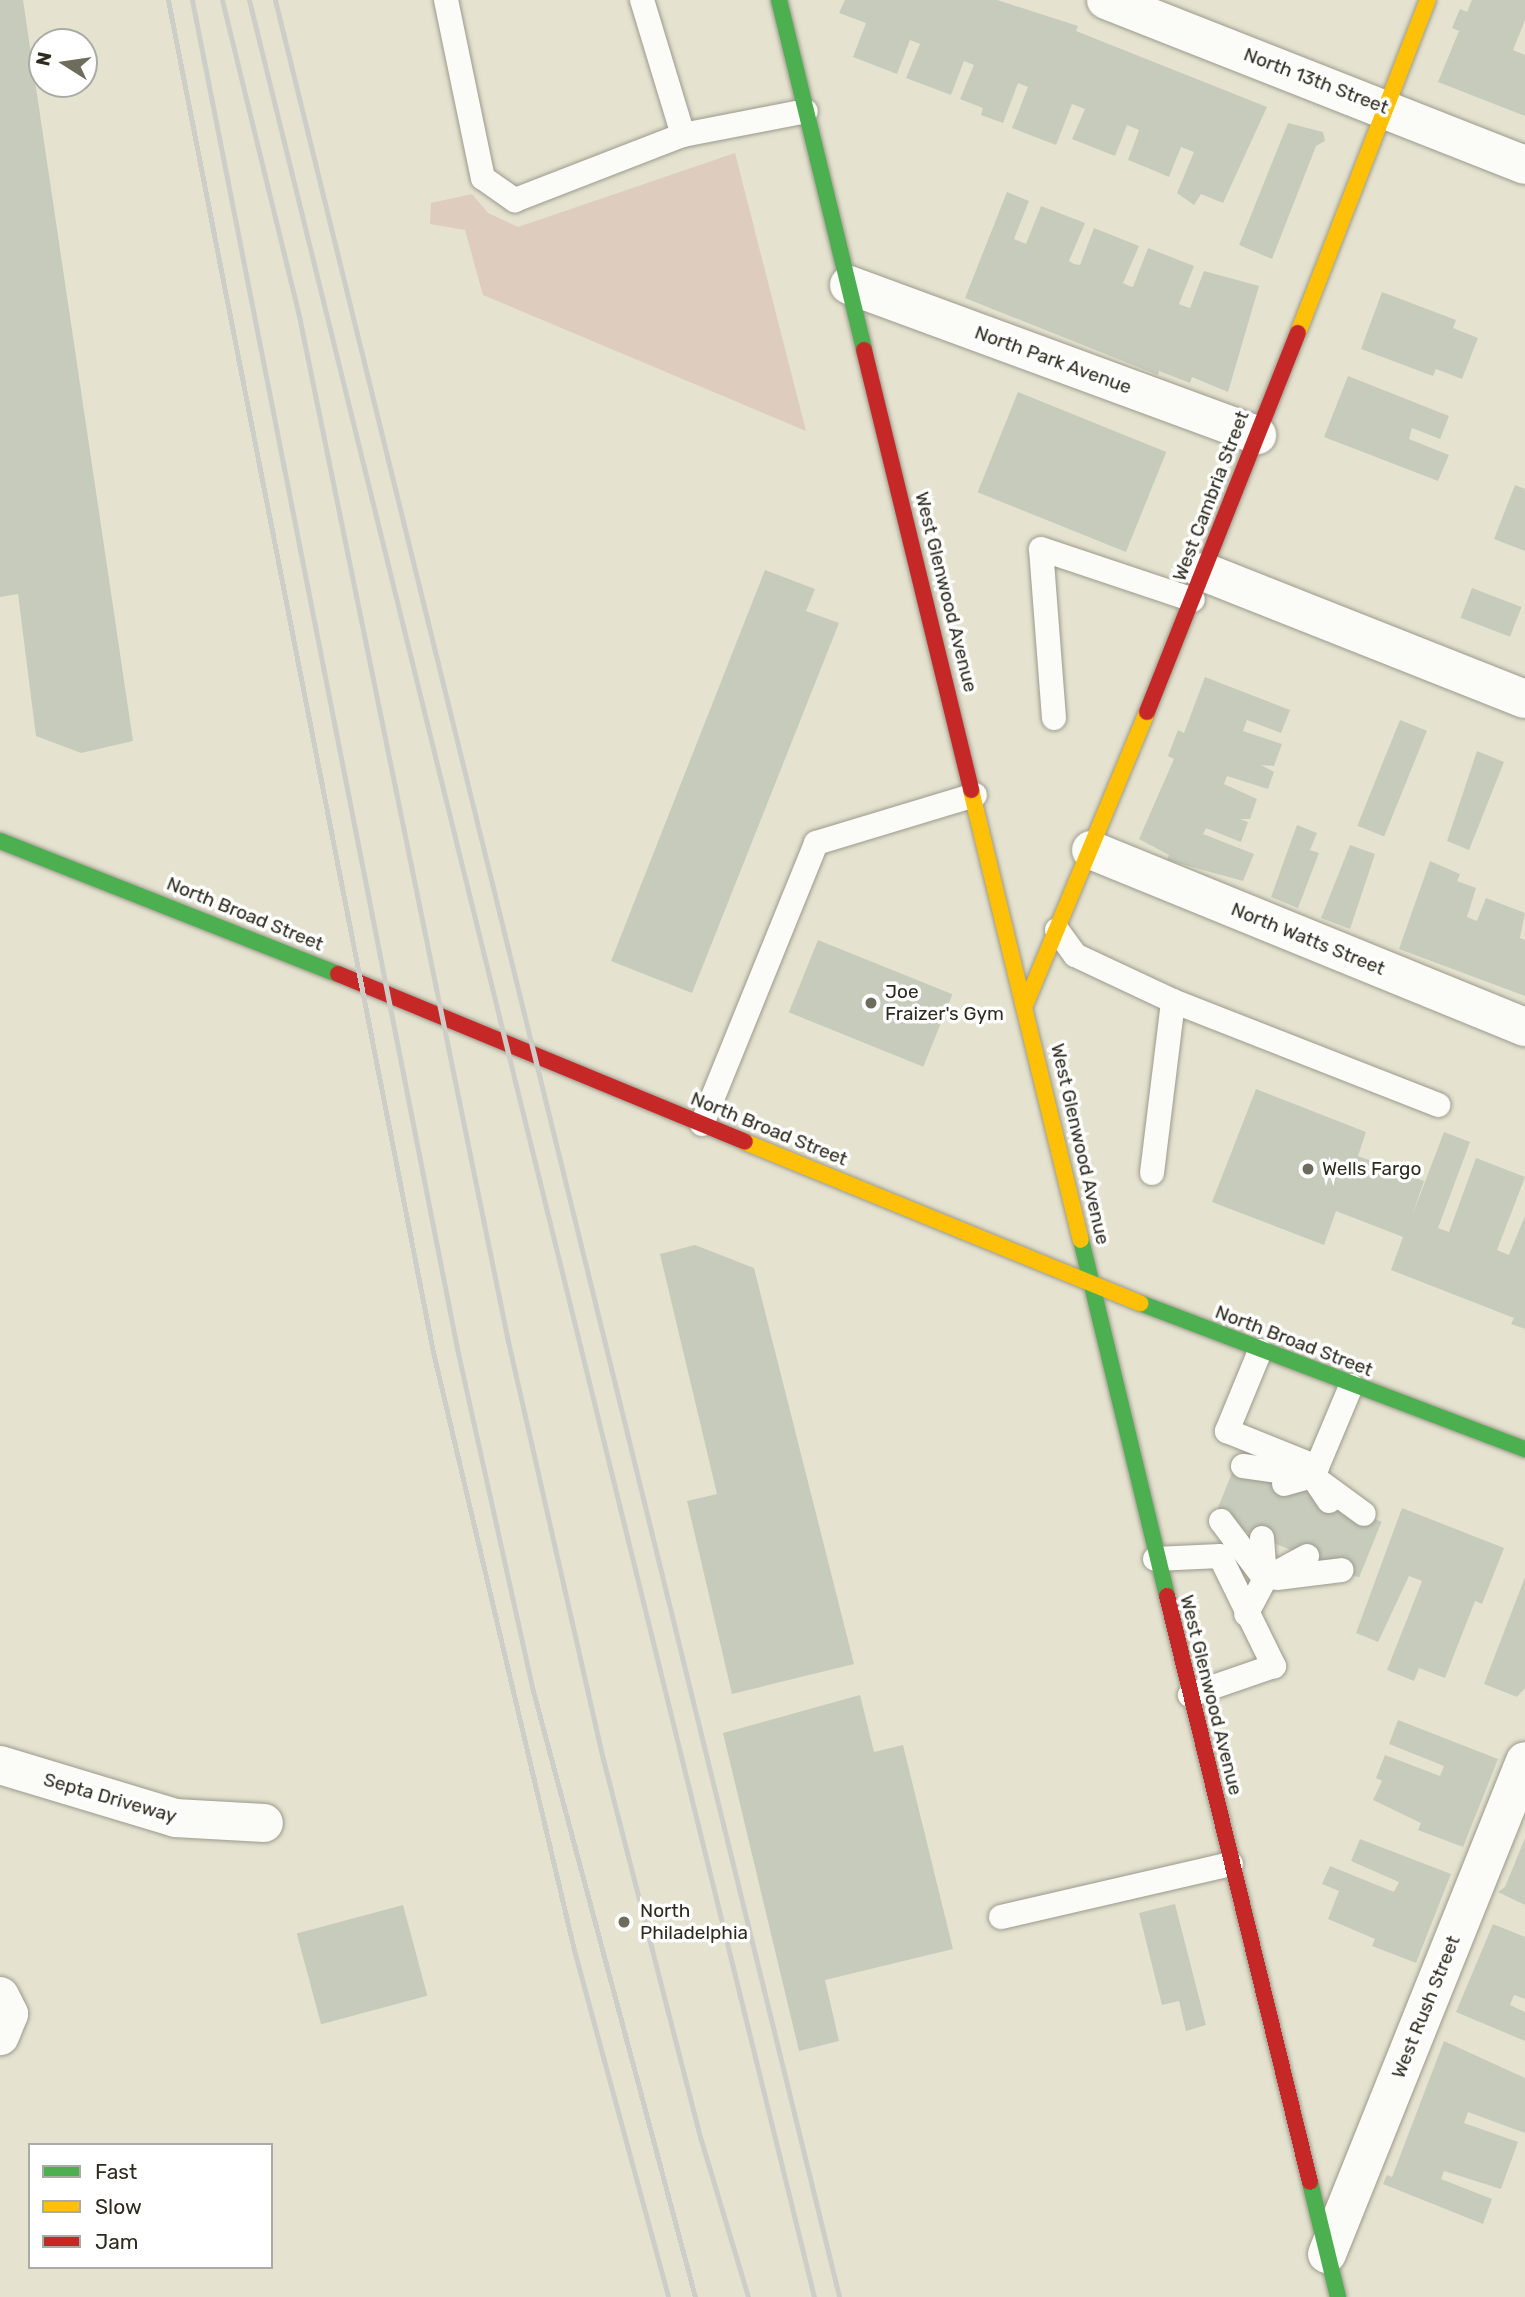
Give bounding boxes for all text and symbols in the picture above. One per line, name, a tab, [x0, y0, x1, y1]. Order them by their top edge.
north arrow	[28, 28, 98, 98]
street label: North 13th Street	[1240, 43, 1392, 119]
text: N	[31, 50, 57, 68]
street label: North Park Avenue	[971, 321, 1135, 399]
street label: West Cambria Street	[1168, 408, 1254, 584]
street label: West Glenwood Avenue	[910, 489, 982, 695]
street label: North Broad Street	[163, 872, 327, 956]
street label: North Watts Street	[1228, 898, 1388, 980]
place label: Joe Fraizer's Gym	[885, 981, 1004, 1025]
marker: Joe Fraizer's Gym	[863, 995, 879, 1011]
street label: West Glenwood Avenue	[1046, 1041, 1114, 1247]
street label: North Broad Street	[687, 1087, 851, 1171]
place label: Wells Fargo	[1322, 1158, 1421, 1180]
marker: Wells Fargo	[1300, 1161, 1316, 1177]
street label: North Broad Street	[1212, 1300, 1376, 1382]
street label: West Glenwood Avenue	[1175, 1592, 1247, 1798]
street label: Septa Driveway	[41, 1768, 179, 1828]
place label: North Philadelphia	[640, 1900, 748, 1944]
marker: North Philadelphia	[614, 1912, 634, 1932]
street label: West Rush Street	[1387, 1932, 1465, 2082]
legend	[28, 2143, 273, 2269]
text: Fast	[95, 2159, 137, 2184]
text: Slow	[95, 2194, 142, 2219]
text: Jam	[95, 2229, 139, 2254]

